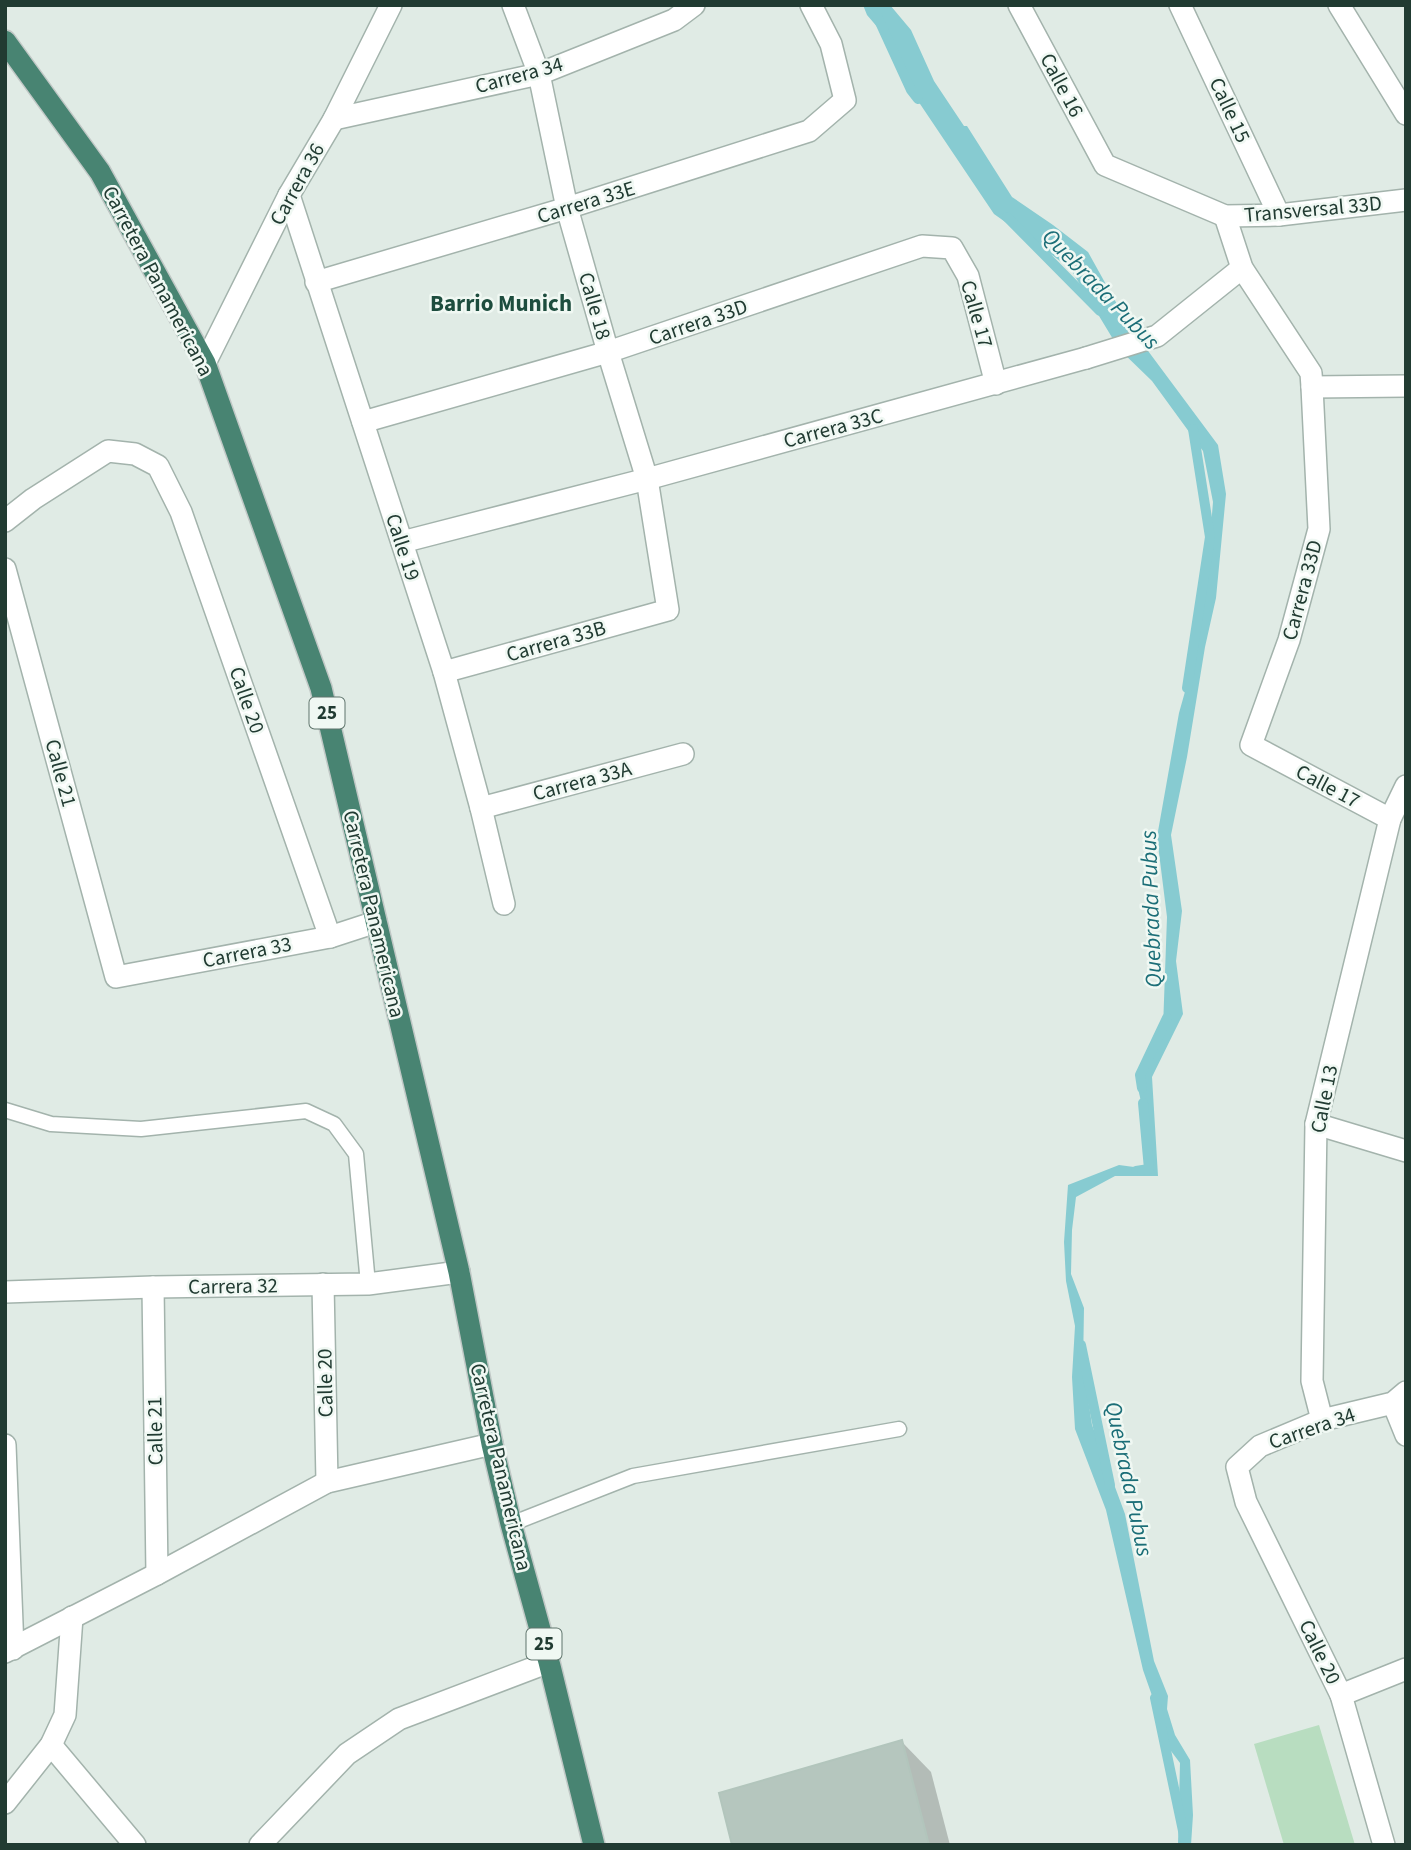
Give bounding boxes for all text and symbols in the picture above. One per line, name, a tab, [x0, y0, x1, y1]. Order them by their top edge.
street label: Calle 16	[1033, 48, 1091, 122]
street label: Carrera 34	[472, 49, 566, 101]
street label: Calle 15	[1202, 72, 1258, 148]
street label: Carrera 36	[262, 137, 332, 231]
street label: Carrera 33E	[533, 173, 639, 231]
street label: Carretera Panamericana	[95, 180, 221, 382]
street label: Transversal 33D	[1243, 188, 1383, 230]
water label: Quebrada Pubus	[1034, 221, 1168, 357]
street label: Calle 18	[571, 269, 619, 343]
street label: Calle 17	[953, 277, 1001, 351]
district label: Barrio Munich	[430, 287, 572, 320]
street label: Carrera 33D	[645, 291, 751, 353]
street label: Carrera 33C	[780, 400, 886, 456]
street label: Calle 19	[378, 510, 428, 584]
street label: Carrera 33D	[1274, 537, 1330, 643]
street label: Carrera 33B	[503, 613, 609, 669]
street label: Calle 20	[222, 663, 272, 737]
road number: 25	[310, 698, 344, 728]
street label: Calle 21	[38, 736, 84, 810]
street label: Carrera 33A	[529, 753, 635, 809]
street label: Calle 17	[1291, 757, 1365, 815]
street label: Carretera Panamericana	[336, 807, 412, 1021]
water label: Quebrada Pubus	[1132, 830, 1170, 988]
street label: Carrera 33	[200, 929, 294, 975]
street label: Calle 13	[1303, 1062, 1345, 1136]
street label: Carrera 32	[188, 1270, 278, 1302]
street label: Calle 20	[309, 1348, 341, 1418]
street label: Carretera Panamericana	[463, 1360, 539, 1574]
street label: Calle 21	[139, 1396, 171, 1466]
water label: Quebrada Pubus	[1097, 1399, 1161, 1559]
street label: Carrera 34	[1265, 1399, 1359, 1457]
street label: Calle 20	[1291, 1615, 1349, 1689]
road number: 25	[526, 1628, 562, 1660]

